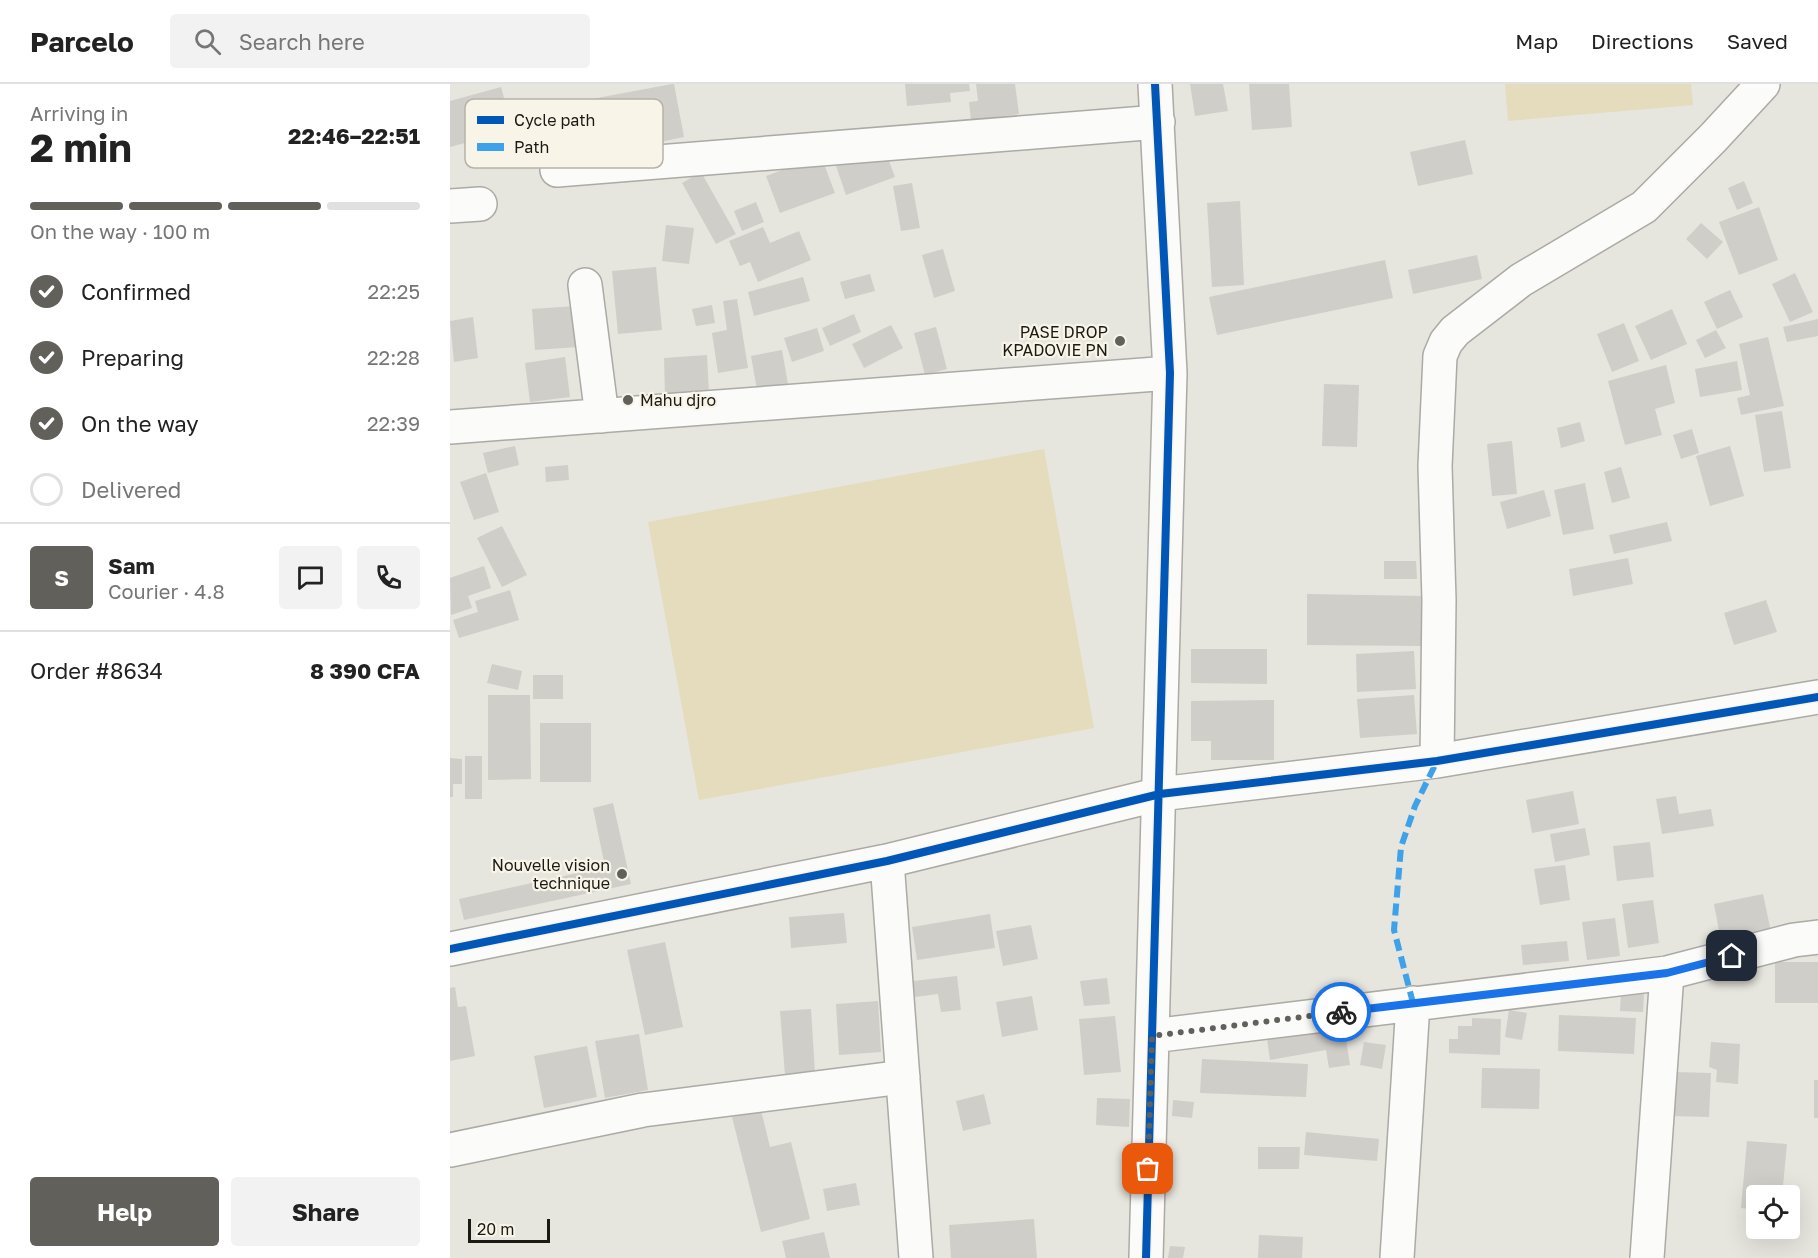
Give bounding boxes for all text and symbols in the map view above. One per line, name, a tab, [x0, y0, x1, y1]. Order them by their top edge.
search box	[170, 14, 590, 68]
text: Parcelo	[30, 25, 134, 58]
icon: search	[191, 25, 224, 58]
text: Search here	[239, 28, 365, 55]
text: Map	[1515, 28, 1558, 54]
text: Directions	[1591, 28, 1694, 54]
text: Saved	[1727, 28, 1788, 54]
legend	[465, 99, 663, 168]
text: Arriving in	[30, 101, 128, 125]
text: Cycle path	[514, 110, 595, 130]
text: 22:46–22:51	[288, 122, 420, 149]
text: 2 min	[30, 124, 132, 171]
text: Path	[514, 137, 549, 157]
text: On the way · 100 m	[30, 219, 210, 243]
icon: check	[30, 275, 63, 308]
text: Confirmed	[81, 278, 191, 305]
text: 22:25	[368, 279, 420, 303]
place label: PASE DROP KPADOVIE PN	[1002, 322, 1108, 360]
marker: PASE DROP KPADOVIE PN	[1113, 334, 1127, 348]
icon: check	[30, 341, 63, 374]
text: Preparing	[81, 344, 184, 371]
text: 22:28	[367, 345, 420, 369]
place label: Mahu djro	[640, 390, 716, 410]
marker: Mahu djro	[621, 393, 635, 407]
icon: check	[30, 407, 63, 440]
text: On the way	[81, 410, 199, 437]
text: 22:39	[367, 411, 420, 435]
text: Delivered	[81, 476, 181, 503]
button: chat	[279, 546, 342, 609]
button: phone	[357, 546, 420, 609]
text: Sam	[108, 552, 155, 579]
text: S	[54, 564, 69, 591]
text: Courier · 4.8	[108, 579, 225, 603]
text: Order #8634	[30, 657, 163, 684]
text: 8 390 CFA	[310, 657, 420, 684]
place label: Nouvelle vision technique	[492, 855, 610, 893]
marker: Nouvelle vision technique	[615, 867, 629, 881]
pin	[1706, 930, 1757, 981]
icon: home	[1715, 939, 1748, 972]
courier	[1311, 982, 1371, 1042]
icon: bike	[1325, 996, 1358, 1029]
pin	[1122, 1143, 1173, 1194]
icon: bag	[1131, 1152, 1164, 1185]
button: Help	[30, 1177, 219, 1246]
button: Share	[231, 1177, 420, 1246]
map controls	[1746, 1185, 1800, 1239]
button: locate	[1746, 1185, 1800, 1239]
scale bar	[468, 1216, 550, 1244]
text: 20 m	[477, 1219, 514, 1239]

